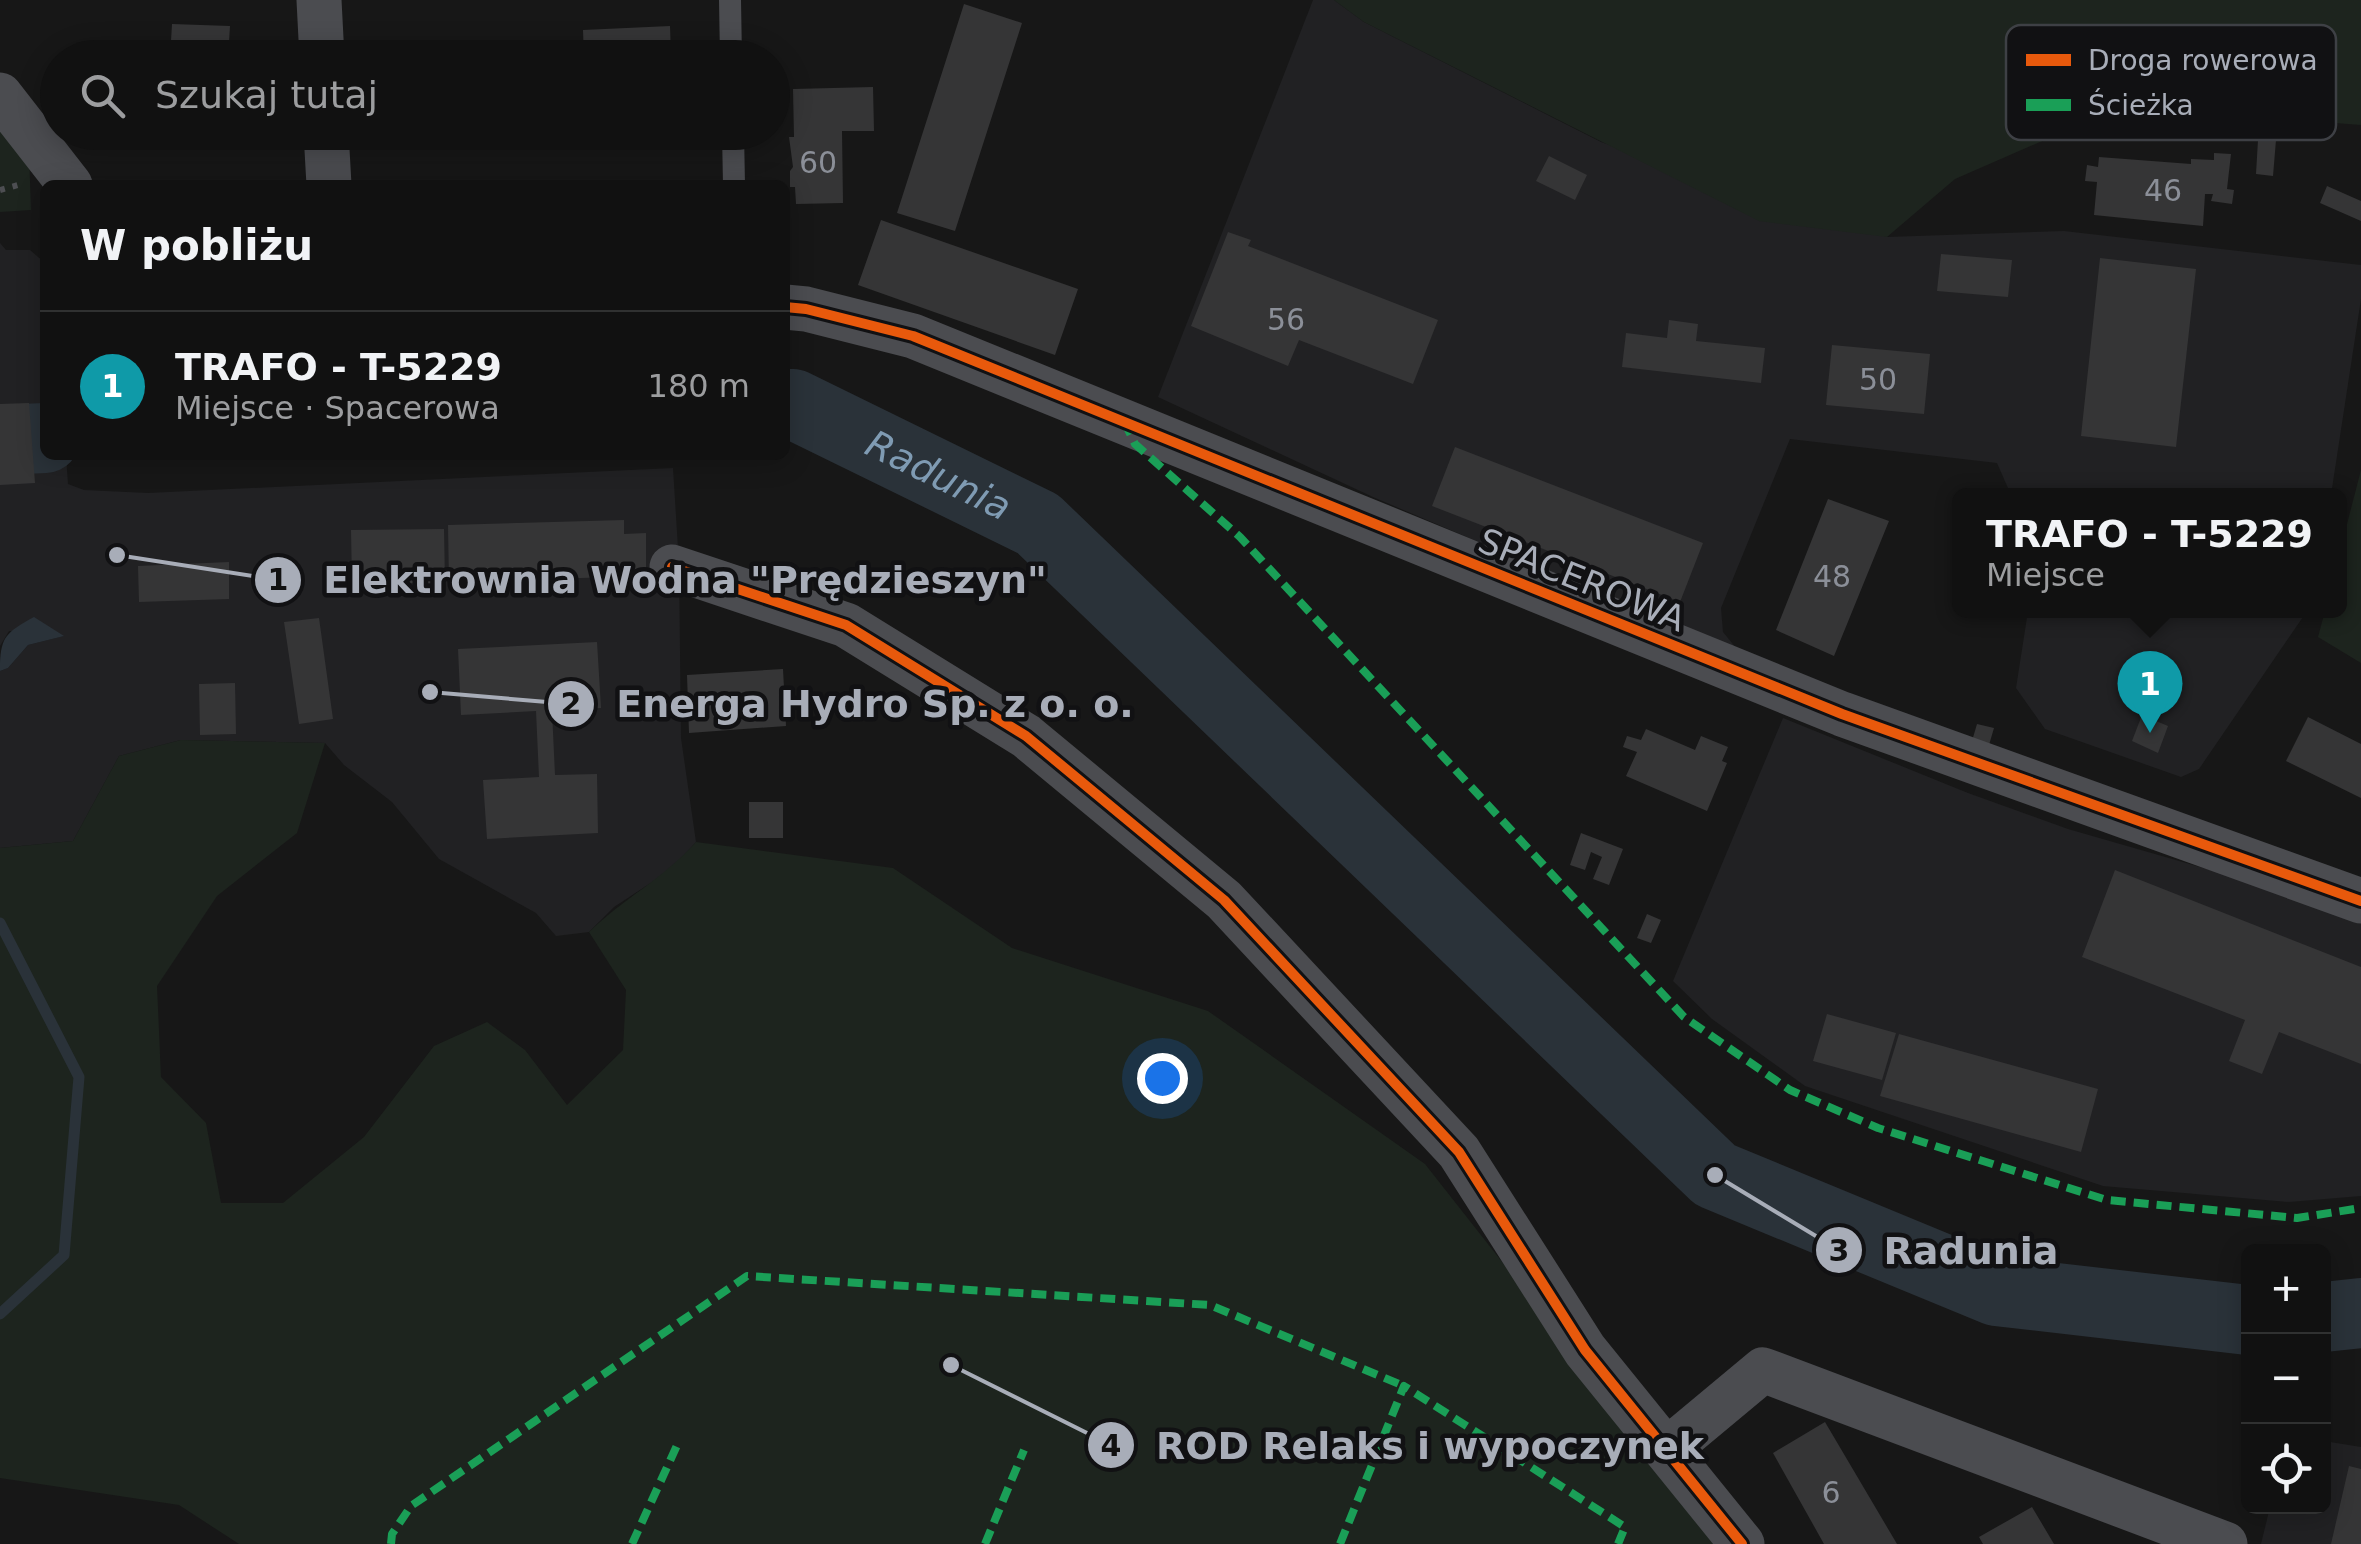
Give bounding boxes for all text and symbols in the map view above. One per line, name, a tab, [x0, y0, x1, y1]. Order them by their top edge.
legend	[2006, 25, 2336, 140]
search box	[40, 40, 790, 150]
text: Droga rowerowa	[2088, 44, 2318, 77]
icon: search	[75, 68, 130, 123]
text: Szukaj tutaj	[155, 73, 378, 117]
text: Ścieżka	[2088, 88, 2194, 122]
house number: 60	[799, 145, 837, 180]
house number: 46	[2144, 173, 2182, 208]
text: W pobliżu	[80, 221, 313, 270]
house number: 56	[1267, 302, 1305, 337]
text: TRAFO - T-5229	[175, 345, 502, 389]
house number: 50	[1859, 362, 1897, 397]
text: 1	[101, 367, 124, 405]
text: 180 m	[648, 367, 750, 405]
text: Miejsce · Spacerowa	[175, 389, 500, 427]
water label: Radunia	[859, 421, 1018, 529]
popup	[1952, 488, 2347, 618]
text: TRAFO - T-5229	[1986, 512, 2313, 556]
street label: SPACEROWA	[1473, 520, 1691, 640]
callout: Elektrownia Wodna "Prędzieszyn"	[253, 546, 1066, 614]
text: Miejsce	[1986, 556, 2105, 594]
text: Elektrownia Wodna "Prędzieszyn"	[323, 558, 1047, 602]
house number: 48	[1813, 559, 1851, 594]
text: 1	[268, 562, 288, 597]
pin: 1	[2118, 650, 2182, 733]
callout: Energa Hydro Sp. z o. o.	[546, 670, 1154, 738]
text: Energa Hydro Sp. z o. o.	[616, 682, 1134, 726]
text: 2	[561, 686, 581, 721]
your location	[1137, 1053, 1188, 1104]
callout: Radunia	[1814, 1216, 2079, 1284]
text: Radunia	[1884, 1229, 2058, 1273]
text: 3	[1829, 1233, 1849, 1268]
map controls	[2241, 1244, 2331, 1514]
button: +	[2241, 1244, 2331, 1334]
button: −	[2241, 1334, 2331, 1424]
callout: ROD Relaks i wypoczynek	[1086, 1411, 1724, 1479]
text: ROD Relaks i wypoczynek	[1156, 1424, 1705, 1468]
button: locate	[2241, 1424, 2331, 1514]
text: 4	[1101, 1428, 1121, 1463]
house number: 6	[1821, 1475, 1841, 1510]

